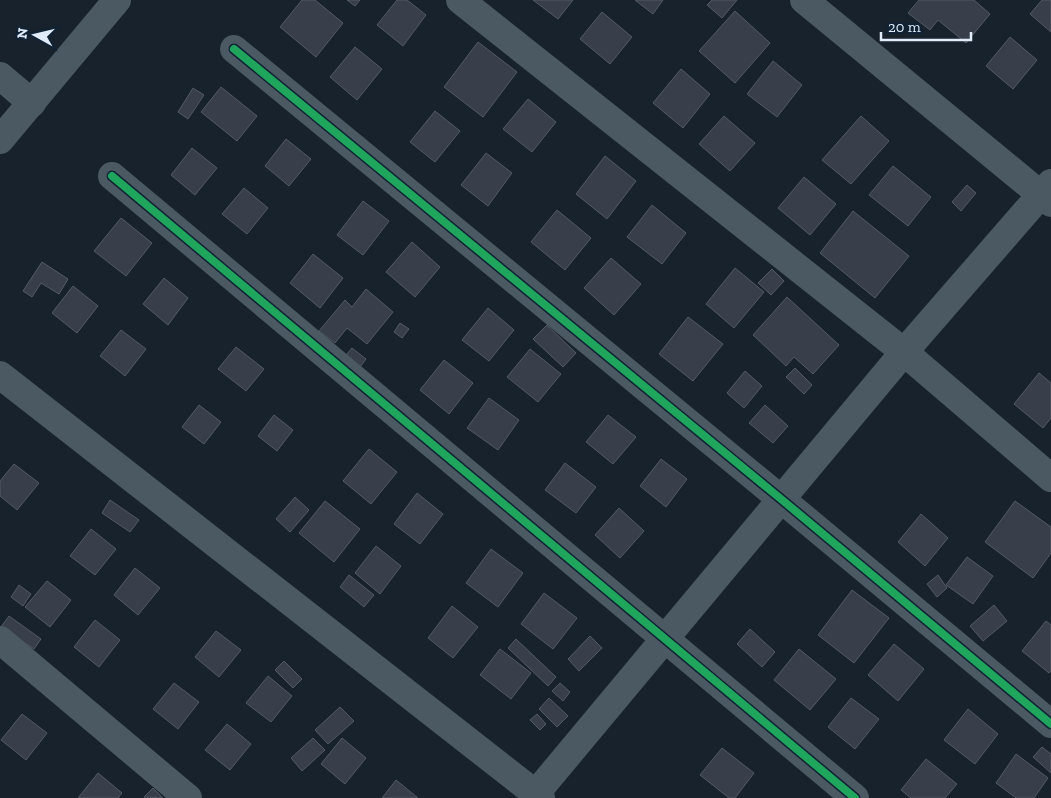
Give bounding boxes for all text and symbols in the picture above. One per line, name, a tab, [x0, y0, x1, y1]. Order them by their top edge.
north arrow	[10, 10, 60, 60]
scale bar	[881, 10, 971, 42]
text: 20 m	[888, 18, 921, 36]
text: N	[13, 26, 32, 40]

